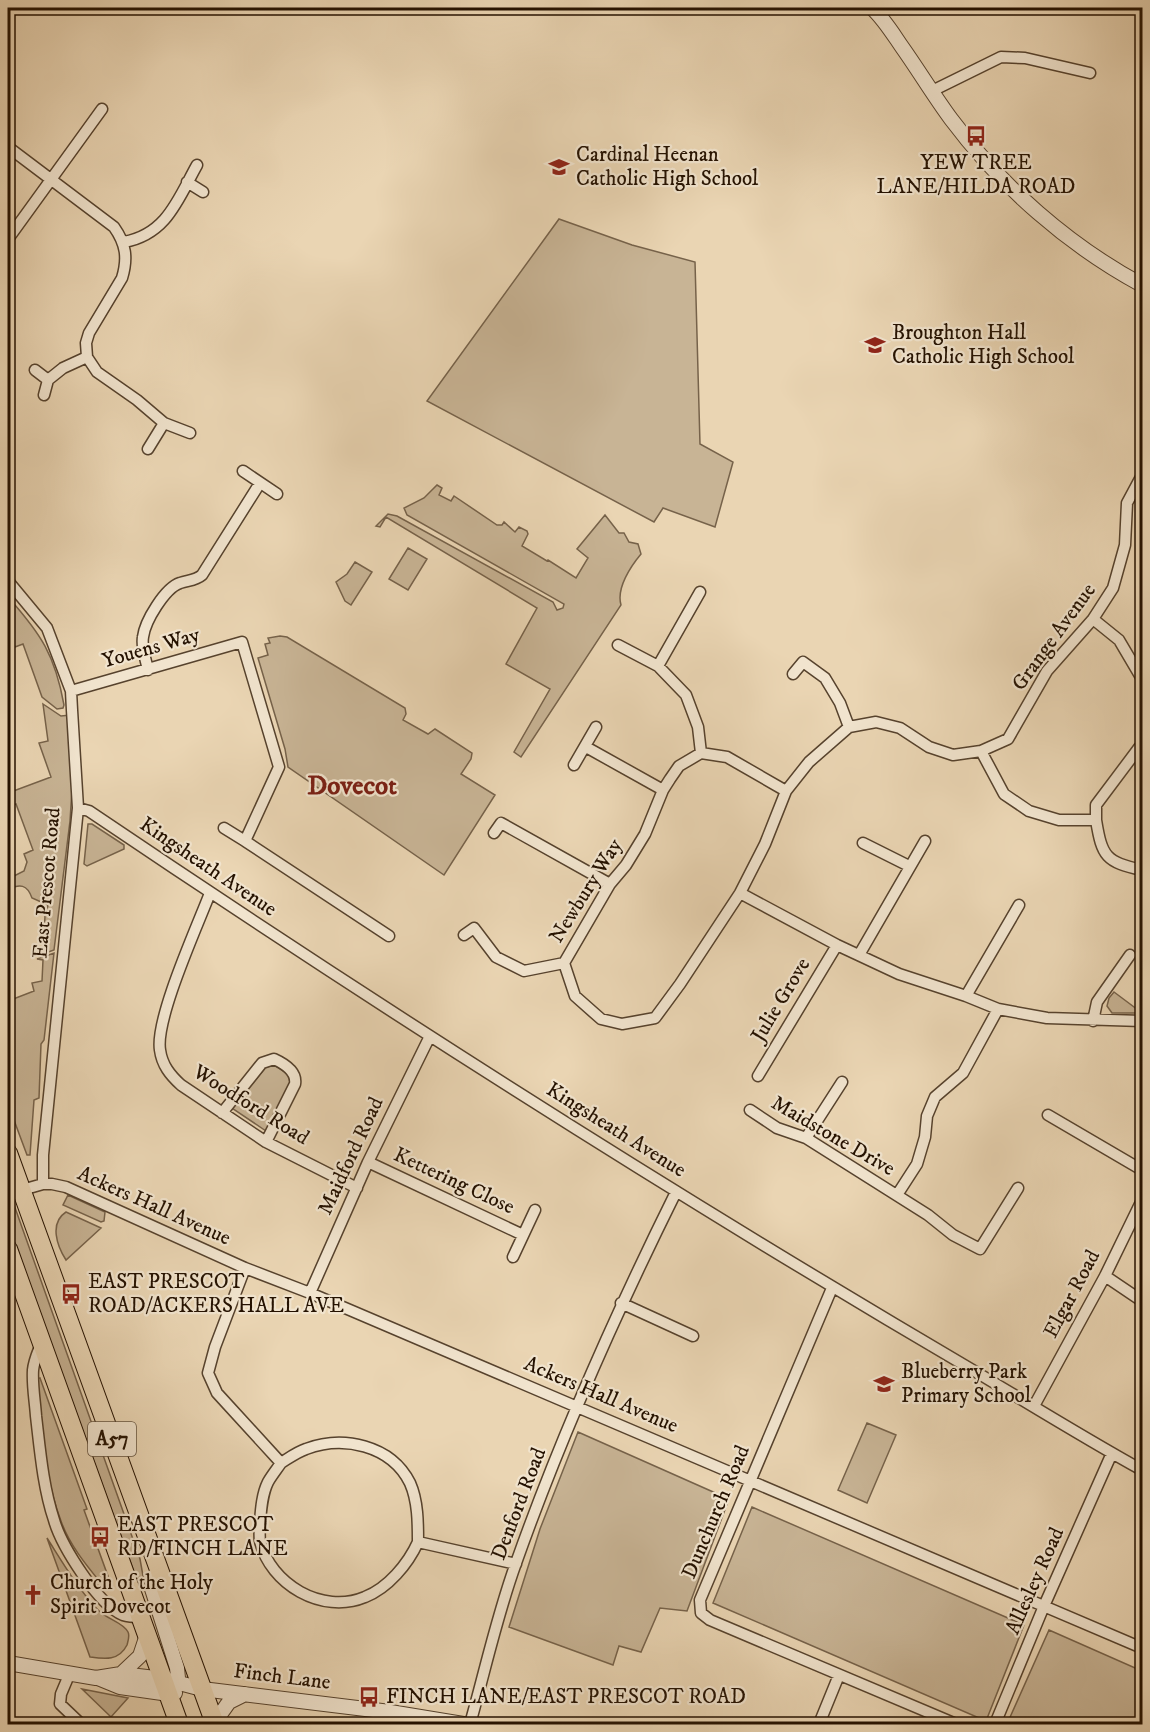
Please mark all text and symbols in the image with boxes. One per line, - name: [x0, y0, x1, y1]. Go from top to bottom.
- bus stop icon: YEW TREE LANE/HILDA ROAD: [964, 124, 988, 148]
- place label: Cardinal Heenan Catholic High School: [576, 142, 759, 192]
- place label: YEW TREE LANE/HILDA ROAD: [877, 150, 1075, 200]
- school or university icon: Cardinal Heenan Catholic High School: [547, 155, 571, 179]
- place label: Broughton Hall Catholic High School: [892, 320, 1075, 370]
- school or university icon: Broughton Hall Catholic High School: [863, 333, 887, 357]
- street label: Grange Avenue: [1006, 578, 1102, 696]
- street label: Youens Way: [99, 621, 204, 674]
- district label: Dovecot: [307, 769, 397, 803]
- street label: East Prescot Road: [27, 806, 67, 960]
- street label: Kingsheath Avenue: [135, 812, 282, 923]
- street label: Newbury Way: [544, 833, 629, 948]
- street label: Julie Grove: [745, 953, 816, 1049]
- street label: Woodford Road: [187, 1058, 314, 1151]
- street label: Kingsheath Avenue: [541, 1077, 691, 1184]
- street label: Maidstone Drive: [766, 1090, 900, 1182]
- street label: Maidford Road: [312, 1093, 390, 1219]
- street label: Kettering Close: [389, 1142, 519, 1220]
- street label: Ackers Hall Avenue: [73, 1161, 235, 1252]
- street label: Elgar Road: [1038, 1245, 1106, 1343]
- place label: EAST PRESCOT ROAD/ACKERS HALL AVE: [88, 1269, 344, 1319]
- bus stop icon: EAST PRESCOT ROAD/ACKERS HALL AVE: [59, 1282, 83, 1306]
- street label: Ackers Hall Avenue: [520, 1351, 682, 1439]
- place label: Blueberry Park Primary School: [901, 1359, 1032, 1409]
- school or university icon: Blueberry Park Primary School: [872, 1372, 896, 1396]
- road number: A57: [88, 1422, 136, 1456]
- street label: Dunchurch Road: [676, 1441, 756, 1583]
- street label: Denford Road: [486, 1444, 553, 1564]
- place label: EAST PRESCOT RD/FINCH LANE: [117, 1512, 288, 1562]
- street label: Allesley Road: [1000, 1523, 1070, 1639]
- bus stop icon: EAST PRESCOT RD/FINCH LANE: [88, 1525, 112, 1549]
- place label: Church of the Holy Spirit Dovecot: [50, 1570, 214, 1620]
- church icon: Church of the Holy Spirit Dovecot: [21, 1583, 45, 1607]
- street label: Finch Lane: [232, 1658, 332, 1696]
- place label: FINCH LANE/EAST PRESCOT ROAD: [386, 1684, 746, 1710]
- bus stop icon: FINCH LANE/EAST PRESCOT ROAD: [357, 1685, 381, 1709]

